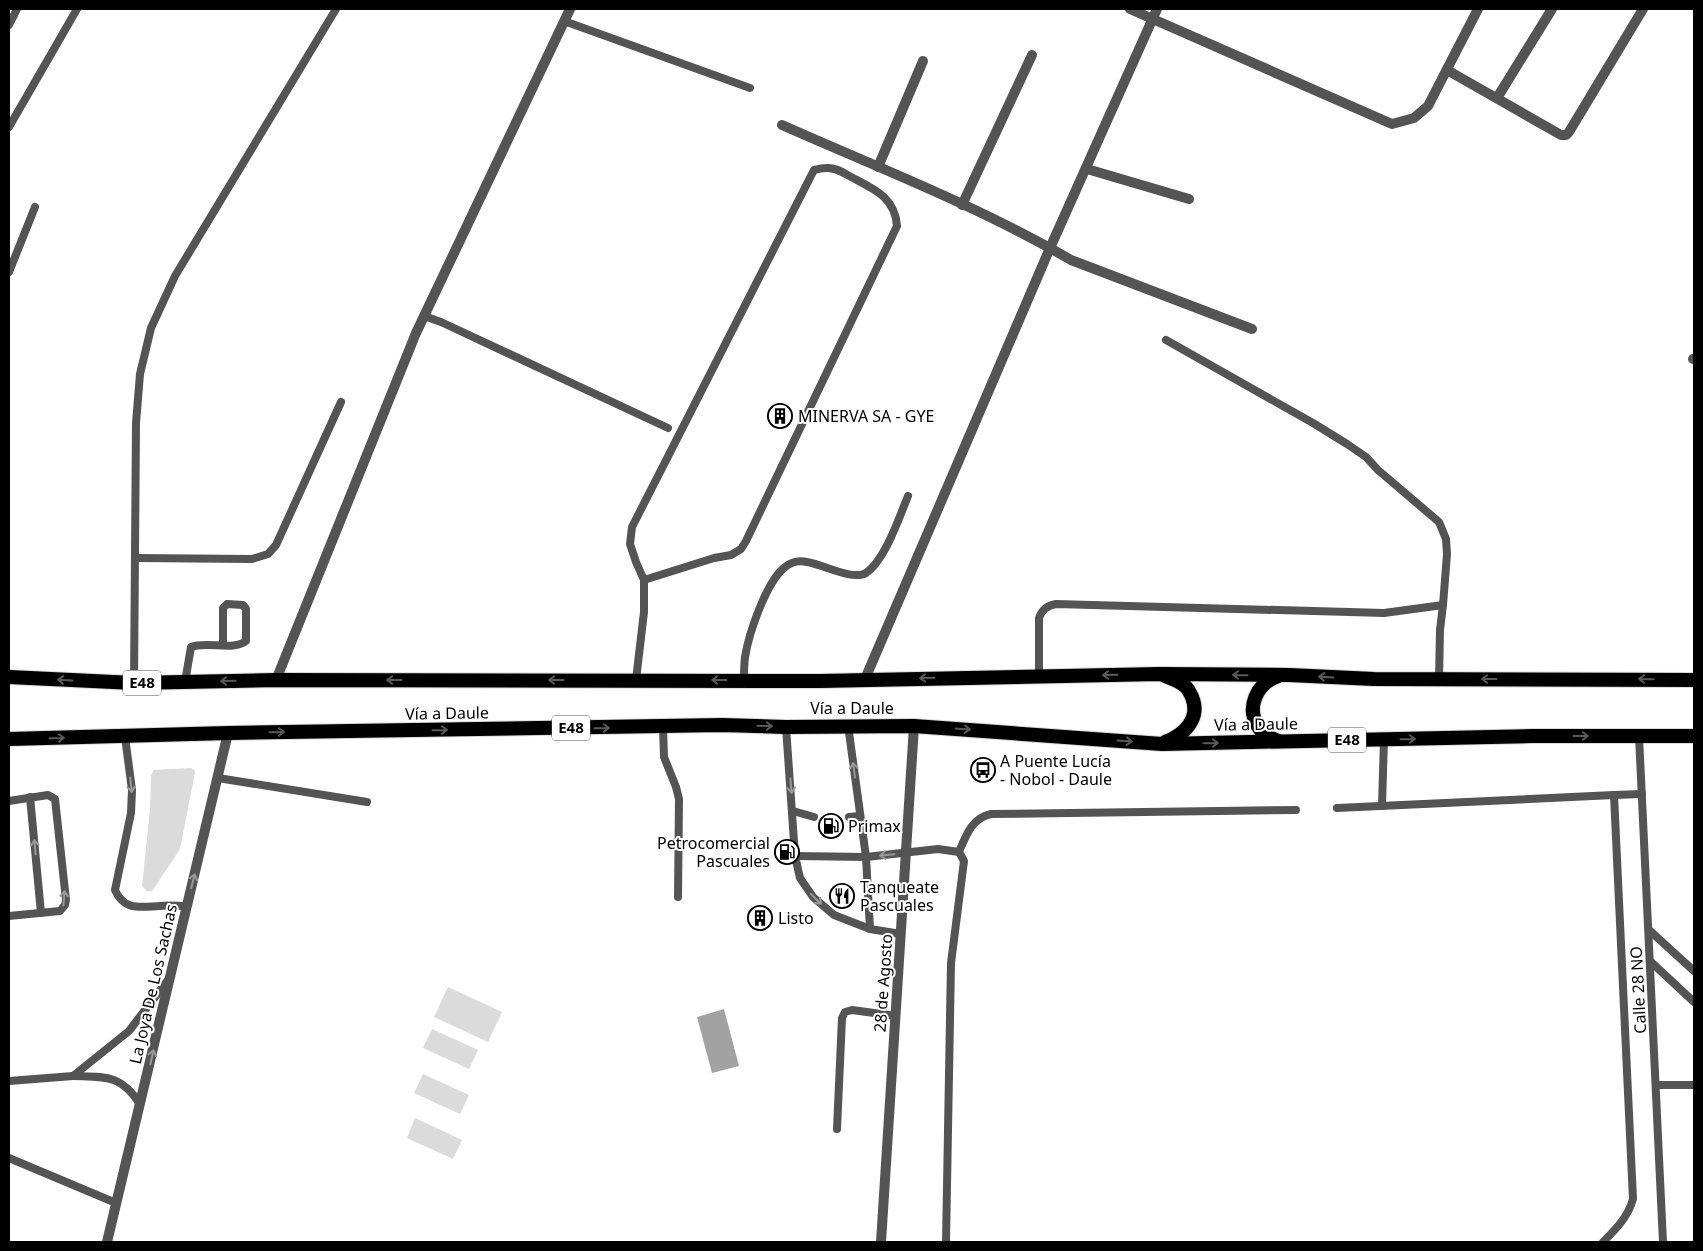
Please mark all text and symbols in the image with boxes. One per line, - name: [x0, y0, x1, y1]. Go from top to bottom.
- building icon: MINERVA SA - GYE: [767, 403, 793, 429]
- place label: MINERVA SA - GYE: [798, 405, 934, 427]
- road number: E48: [123, 670, 161, 696]
- one-way arrow: [1103, 670, 1119, 679]
- one-way arrow: [1232, 670, 1248, 680]
- one-way arrow: [1319, 672, 1335, 682]
- one-way arrow: [920, 673, 936, 683]
- one-way arrow: [1481, 674, 1498, 684]
- one-way arrow: [57, 675, 73, 684]
- one-way arrow: [386, 675, 402, 685]
- one-way arrow: [549, 675, 565, 685]
- one-way arrow: [711, 675, 728, 685]
- one-way arrow: [1638, 675, 1654, 684]
- one-way arrow: [220, 676, 236, 686]
- street label: Vía a Daule: [810, 697, 894, 719]
- street label: Vía a Daule: [405, 701, 489, 725]
- street label: Vía a Daule: [1214, 712, 1298, 736]
- road number: E48: [552, 716, 590, 740]
- one-way arrow: [756, 721, 772, 731]
- one-way arrow: [594, 723, 610, 733]
- one-way arrow: [431, 725, 447, 735]
- one-way arrow: [954, 725, 970, 734]
- one-way arrow: [269, 728, 285, 737]
- road number: E48: [1328, 728, 1366, 752]
- one-way arrow: [1572, 731, 1588, 741]
- one-way arrow: [49, 733, 65, 743]
- one-way arrow: [1400, 734, 1416, 743]
- one-way arrow: [1116, 736, 1132, 746]
- one-way arrow: [1202, 738, 1219, 748]
- place label: A Puente Lucía - Nobol - Daule: [1000, 750, 1112, 790]
- bus stop icon: A Puente Lucía - Nobol - Daule: [970, 757, 996, 783]
- one-way arrow: [849, 763, 859, 779]
- one-way arrow: [126, 777, 136, 793]
- one-way arrow: [786, 778, 796, 794]
- fuel station icon: Primax: [818, 813, 844, 839]
- place label: Primax: [848, 815, 901, 837]
- place label: Petrocomercial Pascuales: [657, 832, 770, 872]
- fuel station icon: Petrocomercial Pascuales: [774, 839, 800, 865]
- one-way arrow: [30, 840, 40, 856]
- one-way arrow: [879, 850, 895, 860]
- one-way arrow: [189, 874, 198, 890]
- place label: Tanqueate Pascuales: [860, 876, 939, 916]
- restaurant icon: Tanqueate Pascuales: [829, 883, 855, 909]
- one-way arrow: [60, 891, 69, 907]
- one-way arrow: [810, 893, 822, 905]
- street label: La Joya De Los Sachas: [124, 902, 182, 1066]
- building icon: Listo: [747, 905, 773, 931]
- place label: Listo: [778, 907, 814, 929]
- street label: 28 de Agosto: [869, 933, 897, 1033]
- street label: Calle 28 NO: [1625, 946, 1651, 1034]
- one-way arrow: [148, 1049, 157, 1065]

